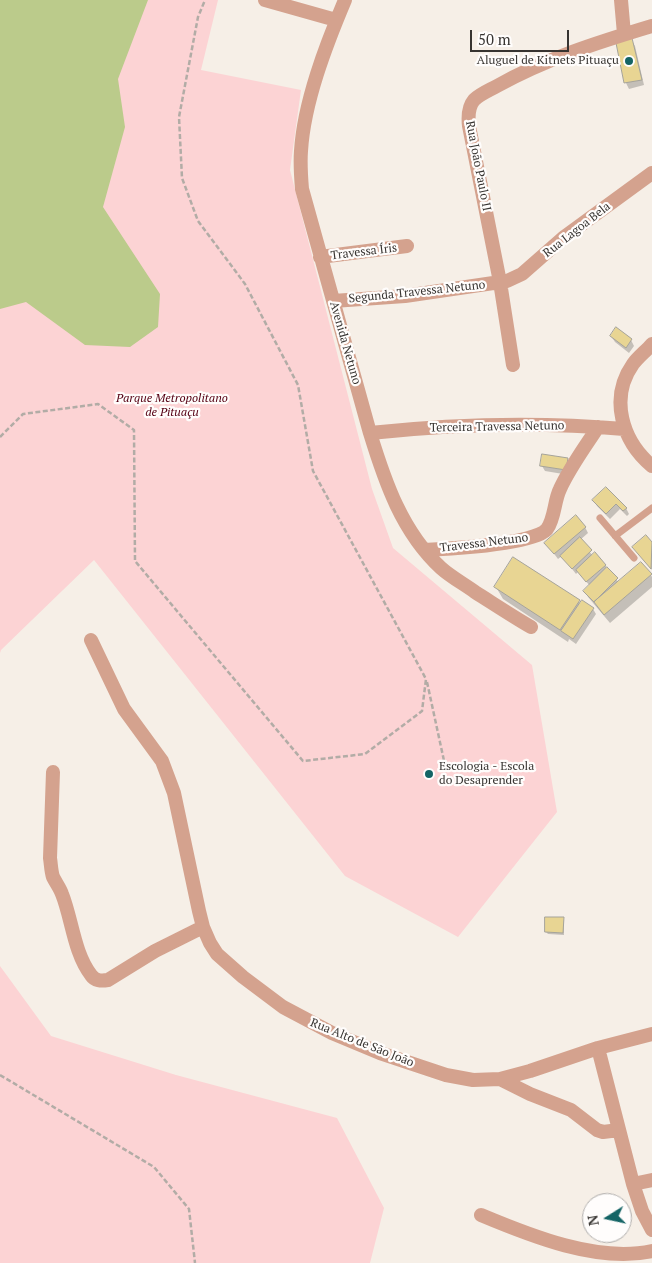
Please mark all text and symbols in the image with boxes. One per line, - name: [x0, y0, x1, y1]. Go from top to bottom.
- scale bar: [472, 20, 571, 52]
- text: 50 m: [478, 29, 511, 49]
- place label: Aluguel de Kitnets Pituaçu: [477, 54, 619, 68]
- marker: Aluguel de Kitnets Pituaçu: [623, 55, 635, 67]
- street label: Rua João Paulo II: [462, 120, 494, 212]
- street label: Rua Lagoa Bela: [541, 199, 613, 261]
- street label: Travessa Íris: [330, 241, 398, 263]
- street label: Segunda Travessa Netuno: [348, 278, 486, 306]
- street label: Avenida Netuno: [326, 300, 364, 386]
- park label: Parque Metropolitano de Pituaçu: [116, 392, 228, 420]
- street label: Terceira Travessa Netuno: [429, 419, 565, 435]
- street label: Travessa Netuno: [439, 530, 529, 556]
- place label: Escologia - Escola do Desaprender: [439, 760, 534, 788]
- marker: Escologia - Escola do Desaprender: [423, 768, 435, 780]
- street label: Rua Alto de São João: [308, 1016, 416, 1070]
- north arrow: [582, 1193, 632, 1243]
- text: N: [582, 1214, 603, 1227]

